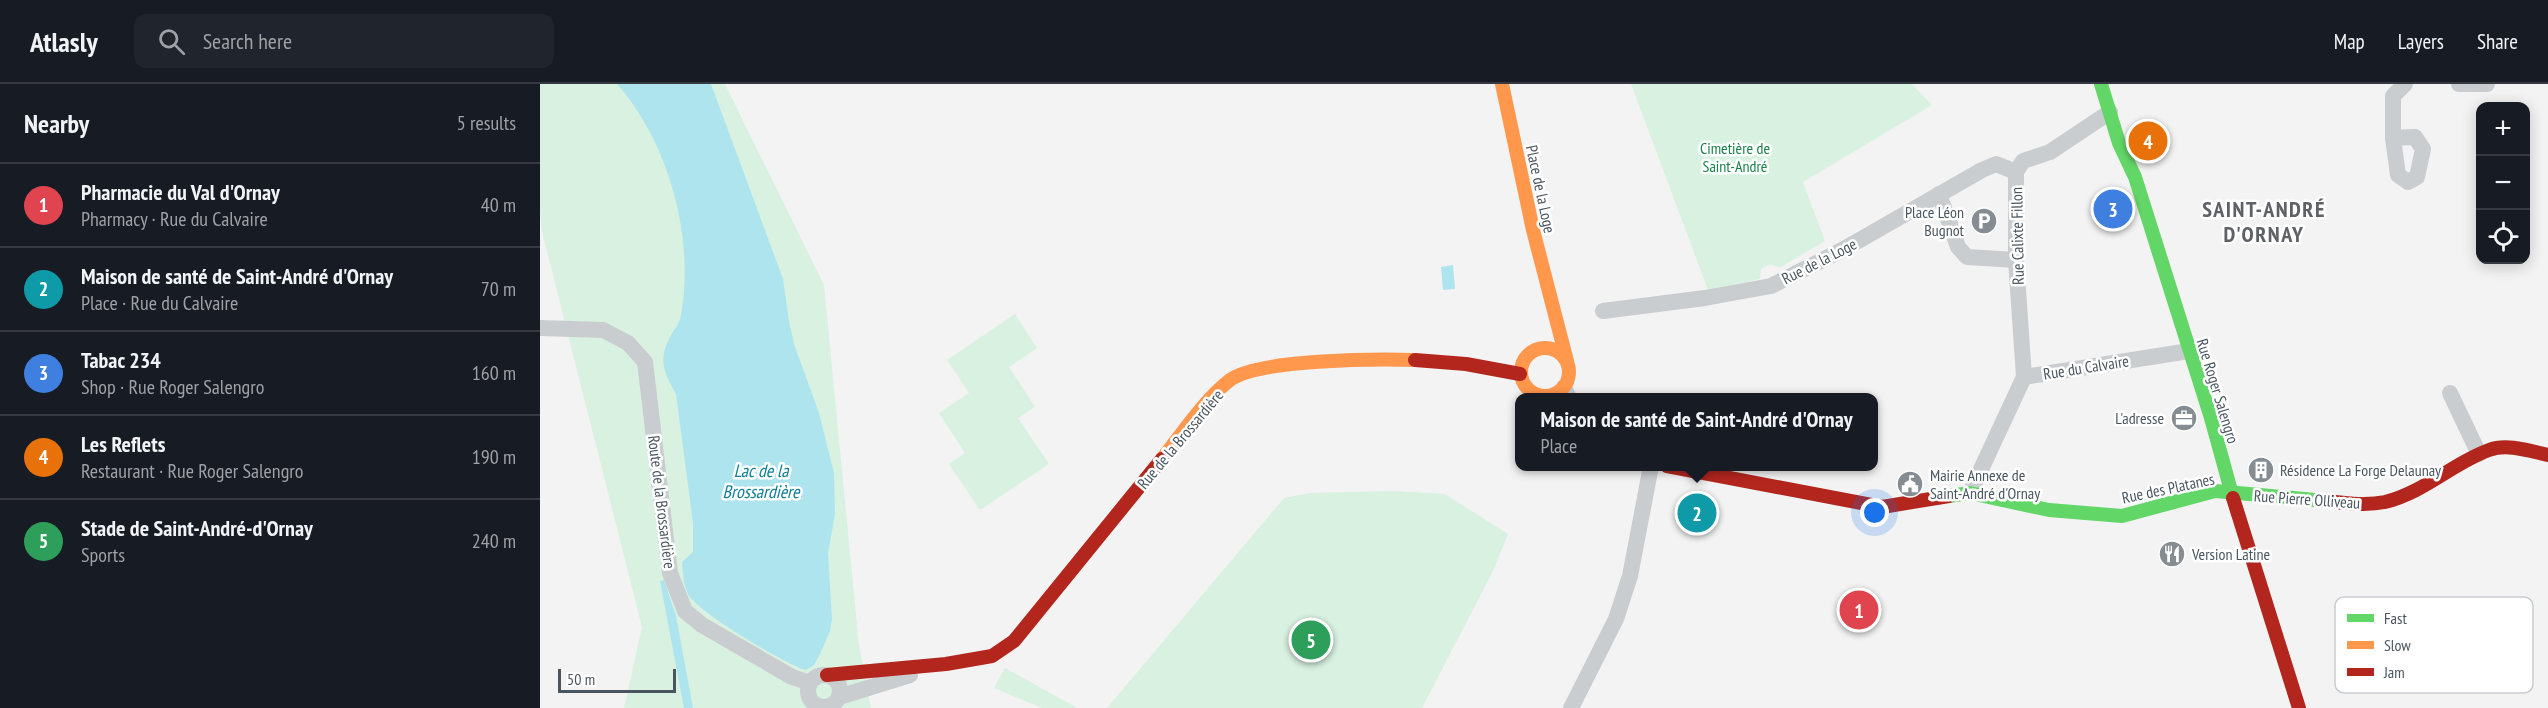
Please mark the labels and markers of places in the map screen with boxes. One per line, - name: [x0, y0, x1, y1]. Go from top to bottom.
- pin: 4: [2128, 118, 2168, 164]
- pin: 3: [2094, 186, 2132, 232]
- place label: Place Léon Bugnot: [1905, 202, 1965, 240]
- parking icon: Place Léon Bugnot: [1969, 206, 1999, 236]
- office icon: L'adresse: [2169, 403, 2199, 433]
- place label: L'adresse: [2115, 408, 2164, 428]
- building icon: Résidence La Forge Delaunay: [2246, 455, 2276, 485]
- place label: Résidence La Forge Delaunay: [2280, 460, 2441, 480]
- place label: Mairie Annexe de Saint-André d'Ornay: [1930, 465, 2040, 503]
- public building icon: Mairie Annexe de Saint-André d'Ornay: [1895, 469, 1925, 499]
- pin: 2: [1678, 490, 1716, 536]
- restaurant icon: Version Latine: [2157, 539, 2187, 569]
- place label: Version Latine: [2191, 544, 2270, 564]
- pin: 1: [1840, 588, 1878, 632]
- pin: 5: [1292, 618, 1330, 662]

